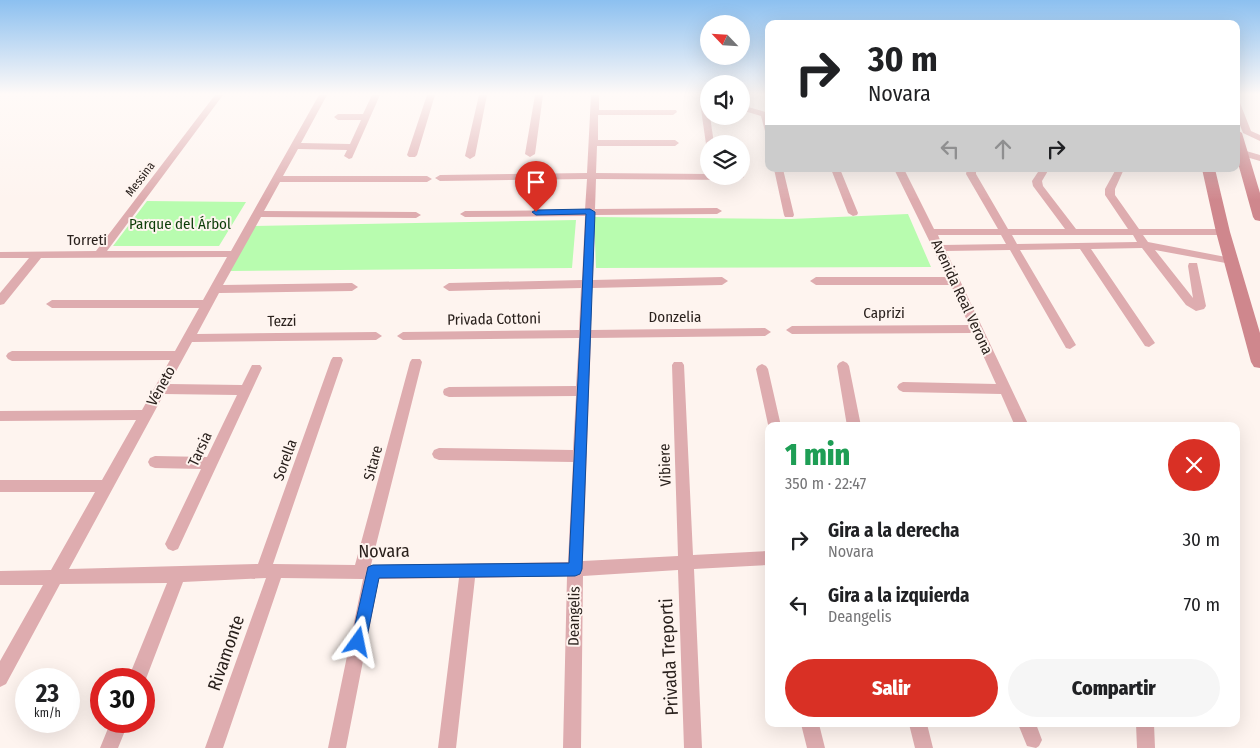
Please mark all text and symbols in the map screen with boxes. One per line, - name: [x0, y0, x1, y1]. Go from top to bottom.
- north arrow: [700, 15, 750, 65]
- map controls: [700, 15, 750, 185]
- text: 30 m: [868, 38, 938, 80]
- icon: right: [785, 40, 850, 105]
- button: sound: [700, 75, 750, 125]
- text: Novara: [868, 80, 931, 107]
- button: layers: [700, 135, 750, 185]
- icon: left: [936, 135, 964, 163]
- icon: ahead: [989, 135, 1017, 163]
- icon: right: [1042, 135, 1070, 163]
- street label: Messina: [122, 159, 158, 199]
- pin: [515, 161, 557, 212]
- icon: arrive: [522, 168, 550, 196]
- park label: Parque del Árbol: [129, 215, 231, 233]
- street label: Torreti: [67, 231, 107, 249]
- street label: Avenida Real Verona: [927, 237, 997, 357]
- street label: Caprizi: [863, 304, 905, 322]
- street label: Donzelia: [649, 308, 701, 326]
- street label: Privada Cottoni: [447, 309, 541, 329]
- street label: Tezzi: [267, 312, 297, 330]
- street label: Véneto: [143, 363, 179, 409]
- street label: Tarsia: [184, 429, 216, 469]
- street label: Sorella: [269, 437, 301, 483]
- text: 1 min: [785, 437, 850, 473]
- button: close: [1168, 439, 1220, 491]
- street label: Sitare: [360, 443, 386, 483]
- street label: Vibiere: [655, 443, 675, 487]
- text: 350 m · 22:47: [785, 474, 866, 493]
- text: Gira a la derecha: [828, 519, 960, 542]
- icon: right: [785, 526, 813, 554]
- text: 30 m: [1182, 528, 1220, 551]
- street label: Novara: [358, 540, 410, 562]
- text: Novara: [828, 542, 874, 561]
- text: Gira a la izquierda: [828, 584, 970, 607]
- street label: Deangelis: [564, 586, 584, 646]
- icon: left: [785, 591, 813, 619]
- text: 70 m: [1184, 593, 1220, 616]
- street label: Privada Treporti: [655, 598, 683, 716]
- text: Deangelis: [828, 607, 892, 626]
- street label: Rivamonte: [203, 612, 249, 694]
- position arrow: [331, 615, 383, 667]
- button: Salir: [785, 659, 998, 717]
- button: Compartir: [1008, 659, 1220, 717]
- speed limit sign: 30: [90, 668, 155, 733]
- text: 23: [36, 679, 59, 709]
- text: km/h: [34, 706, 61, 720]

